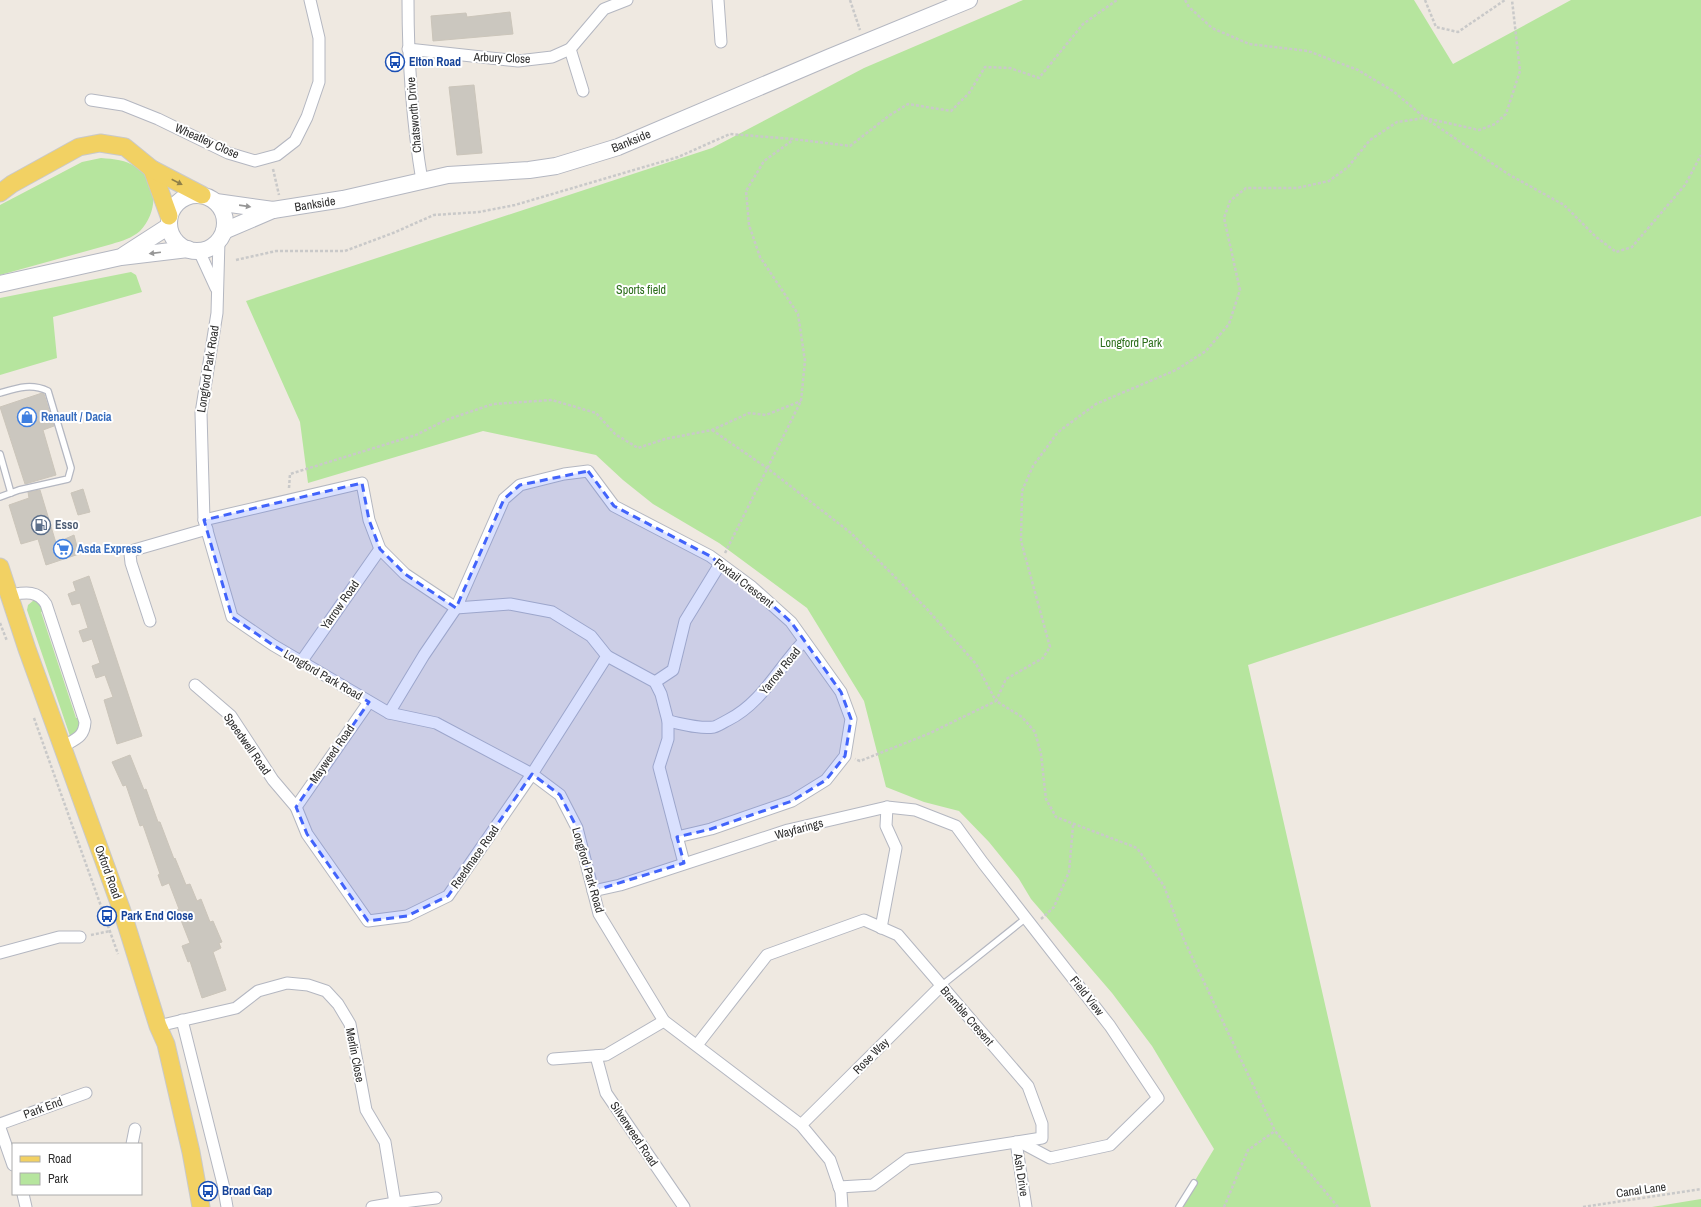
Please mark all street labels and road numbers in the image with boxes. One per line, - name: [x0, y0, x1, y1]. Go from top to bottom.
- street label: Arbury Close: [472, 49, 531, 67]
- street label: Chatsworth Drive: [403, 76, 425, 154]
- street label: Wheatley Close: [172, 120, 242, 162]
- street label: Bankside: [609, 126, 653, 156]
- street label: Bankside: [293, 193, 337, 215]
- street label: Longford Park Road: [193, 324, 223, 414]
- street label: Foxtail Crescent: [711, 555, 777, 611]
- street label: Yarrow Road: [317, 577, 363, 633]
- street label: Yarrow Road: [756, 644, 804, 698]
- street label: Longford Park Road: [281, 646, 365, 704]
- street label: Speedwell Road: [220, 710, 274, 778]
- street label: Mayweed Road: [306, 721, 358, 787]
- street label: Wayfarings: [773, 815, 825, 843]
- street label: Reedmace Road: [447, 822, 503, 892]
- street label: Longford Park Road: [568, 825, 608, 915]
- street label: Oxford Road: [91, 843, 125, 901]
- street label: Field View: [1066, 973, 1108, 1020]
- street label: Bramble Cresent: [937, 983, 997, 1049]
- street label: Merlin Close: [342, 1026, 368, 1084]
- street label: Rose Way: [849, 1034, 893, 1078]
- street label: Park End: [21, 1094, 65, 1122]
- street label: Silverweed Road: [606, 1098, 662, 1170]
- street label: Ash Drive: [1010, 1151, 1032, 1198]
- street label: Canal Lane: [1615, 1179, 1667, 1201]

